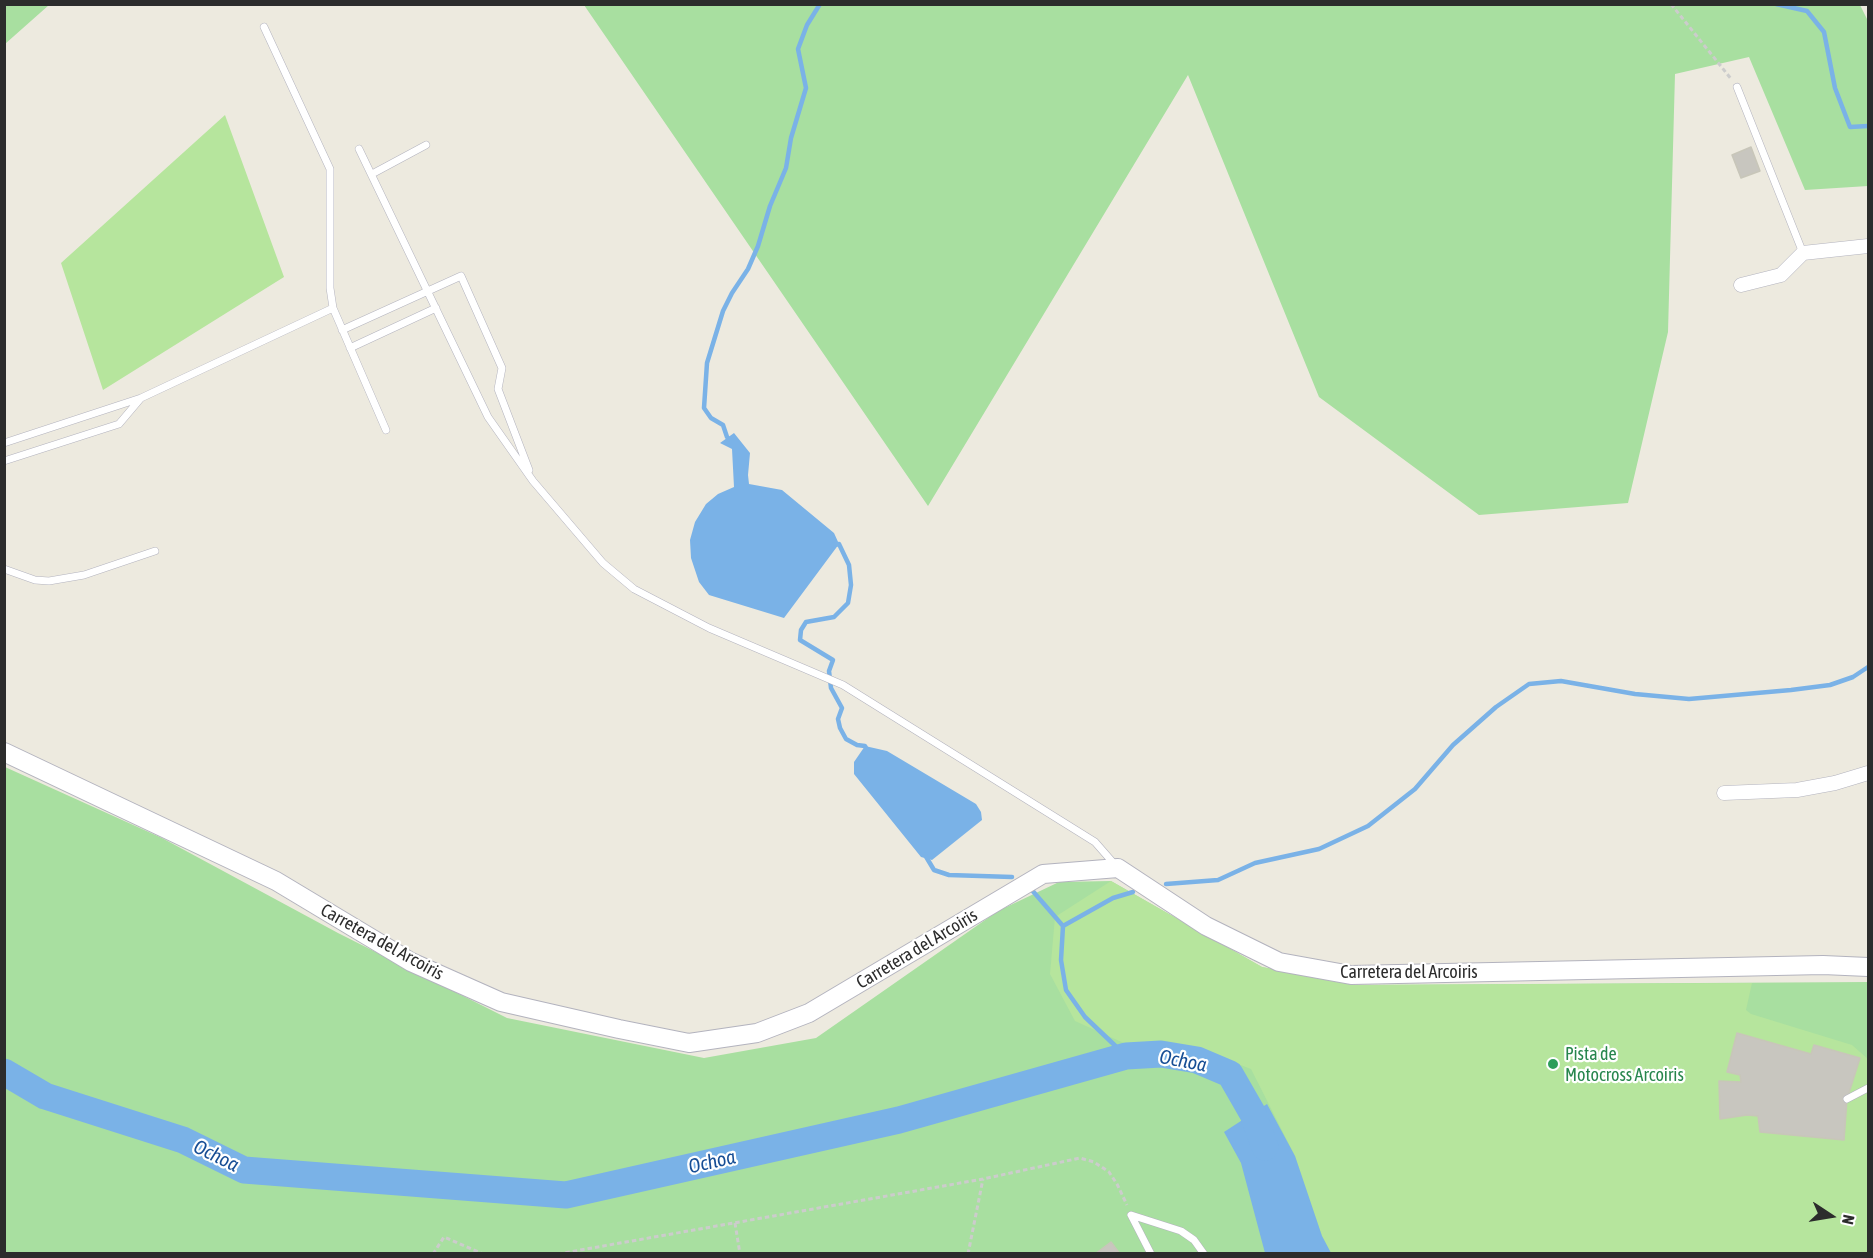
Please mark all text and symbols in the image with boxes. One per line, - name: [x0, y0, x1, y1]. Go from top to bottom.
- street label: Carretera del Arcoiris: [317, 899, 447, 985]
- street label: Carretera del Arcoiris: [853, 904, 981, 994]
- street label: Carretera del Arcoiris: [1340, 961, 1478, 983]
- place label: Pista de Motocross Arcoiris: [1565, 1043, 1684, 1086]
- water label: Ochoa: [1157, 1045, 1209, 1077]
- marker: Pista de Motocross Arcoiris: [1546, 1057, 1560, 1071]
- water label: Ochoa: [189, 1135, 243, 1177]
- water label: Ochoa: [686, 1145, 738, 1179]
- north arrow: [1801, 1186, 1861, 1246]
- text: N: [1839, 1213, 1858, 1226]

